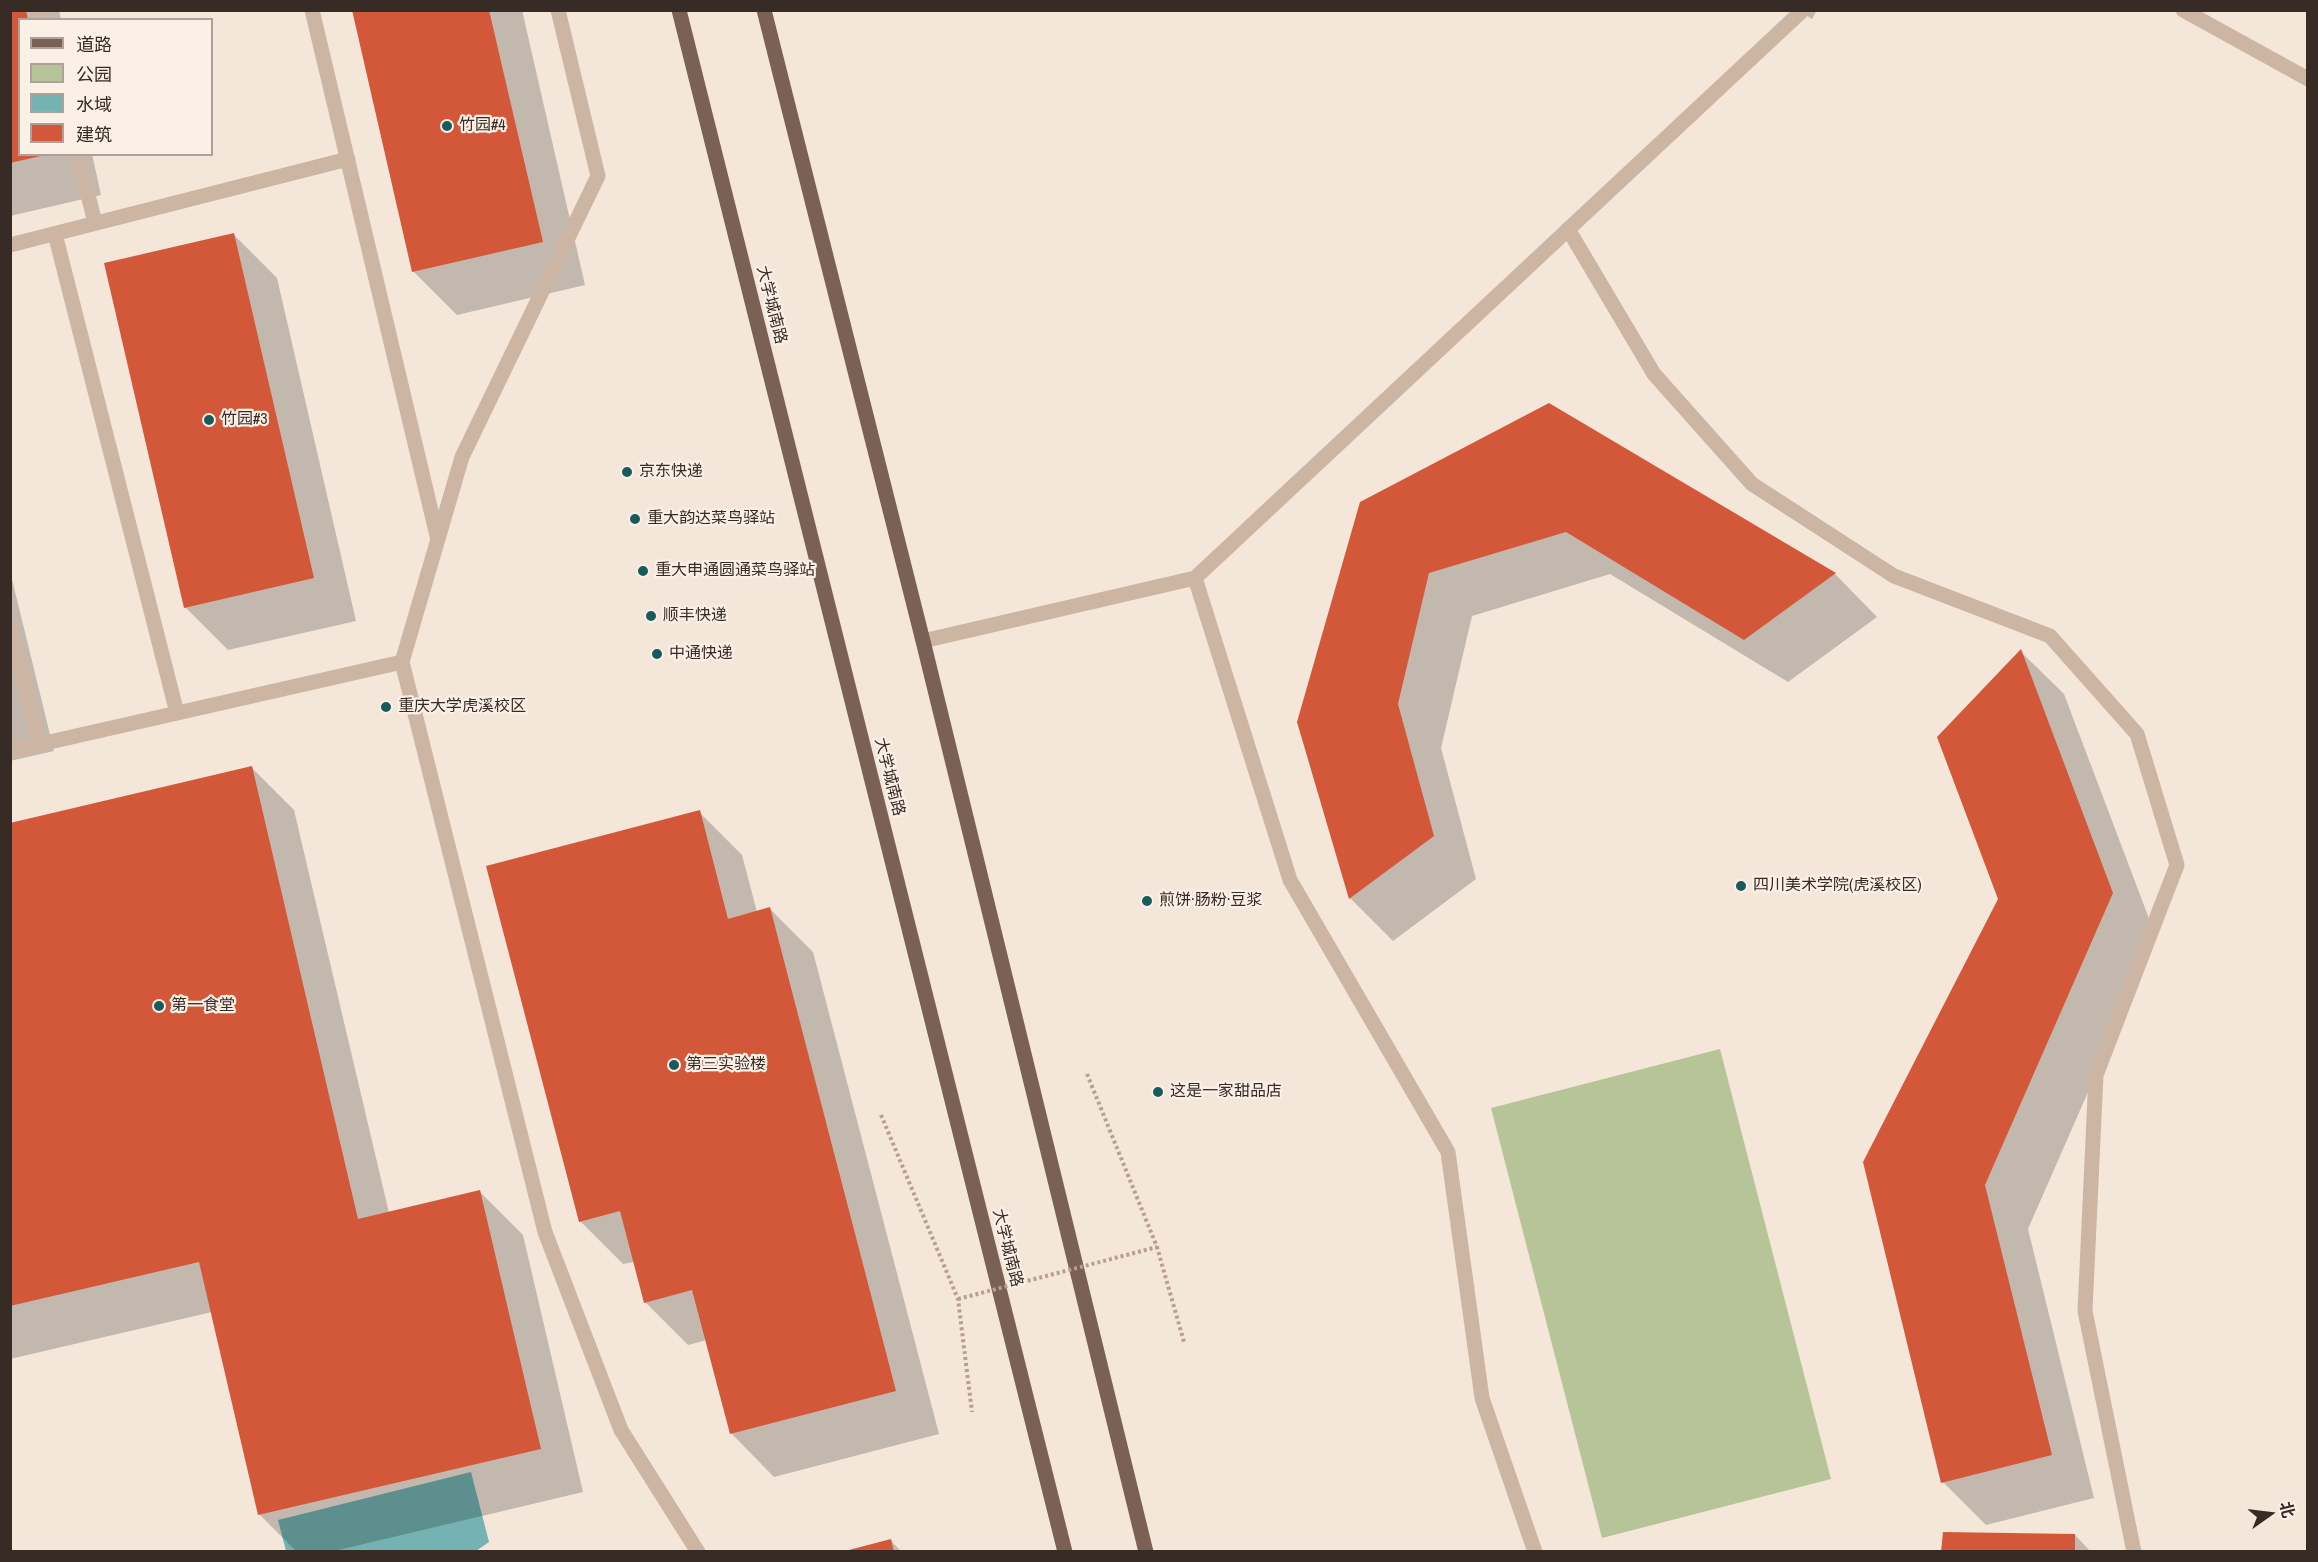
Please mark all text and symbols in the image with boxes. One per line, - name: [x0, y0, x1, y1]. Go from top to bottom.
- legend: [18, 18, 213, 156]
- text: 道路: [76, 32, 112, 57]
- text: 公园: [76, 62, 112, 87]
- text: 水域: [76, 92, 112, 117]
- place label: 竹园#4: [459, 116, 506, 136]
- marker: 竹园#4: [440, 119, 454, 133]
- text: 建筑: [76, 122, 112, 147]
- street label: 大学城南路: [752, 264, 790, 346]
- place label: 竹园#3: [221, 410, 268, 430]
- marker: 竹园#3: [202, 413, 216, 427]
- place label: 京东快递: [639, 462, 703, 482]
- marker: 京东快递: [620, 465, 634, 479]
- place label: 重大韵达菜鸟驿站: [647, 509, 775, 529]
- marker: 重大韵达菜鸟驿站: [628, 512, 642, 526]
- place label: 重大申通圆通菜鸟驿站: [655, 561, 815, 581]
- marker: 重大申通圆通菜鸟驿站: [636, 564, 650, 578]
- place label: 顺丰快递: [663, 606, 727, 626]
- marker: 顺丰快递: [644, 609, 658, 623]
- place label: 中通快递: [669, 644, 733, 664]
- marker: 中通快递: [650, 647, 664, 661]
- place label: 重庆大学虎溪校区: [398, 697, 526, 717]
- marker: 重庆大学虎溪校区: [379, 700, 393, 714]
- street label: 大学城南路: [870, 736, 908, 818]
- place label: 四川美术学院(虎溪校区): [1753, 876, 1922, 896]
- marker: 四川美术学院(虎溪校区): [1734, 879, 1748, 893]
- place label: 煎饼·肠粉·豆浆: [1159, 891, 1262, 911]
- marker: 煎饼·肠粉·豆浆: [1140, 894, 1154, 908]
- place label: 第一食堂: [171, 996, 235, 1016]
- marker: 第一食堂: [152, 999, 166, 1013]
- place label: 第三实验楼: [686, 1055, 766, 1075]
- marker: 第三实验楼: [667, 1058, 681, 1072]
- place label: 这是一家甜品店: [1170, 1082, 1282, 1102]
- marker: 这是一家甜品店: [1151, 1085, 1165, 1099]
- street label: 大学城南路: [988, 1207, 1026, 1289]
- north arrow: [2240, 1484, 2300, 1544]
- text: 北: [2275, 1499, 2300, 1520]

